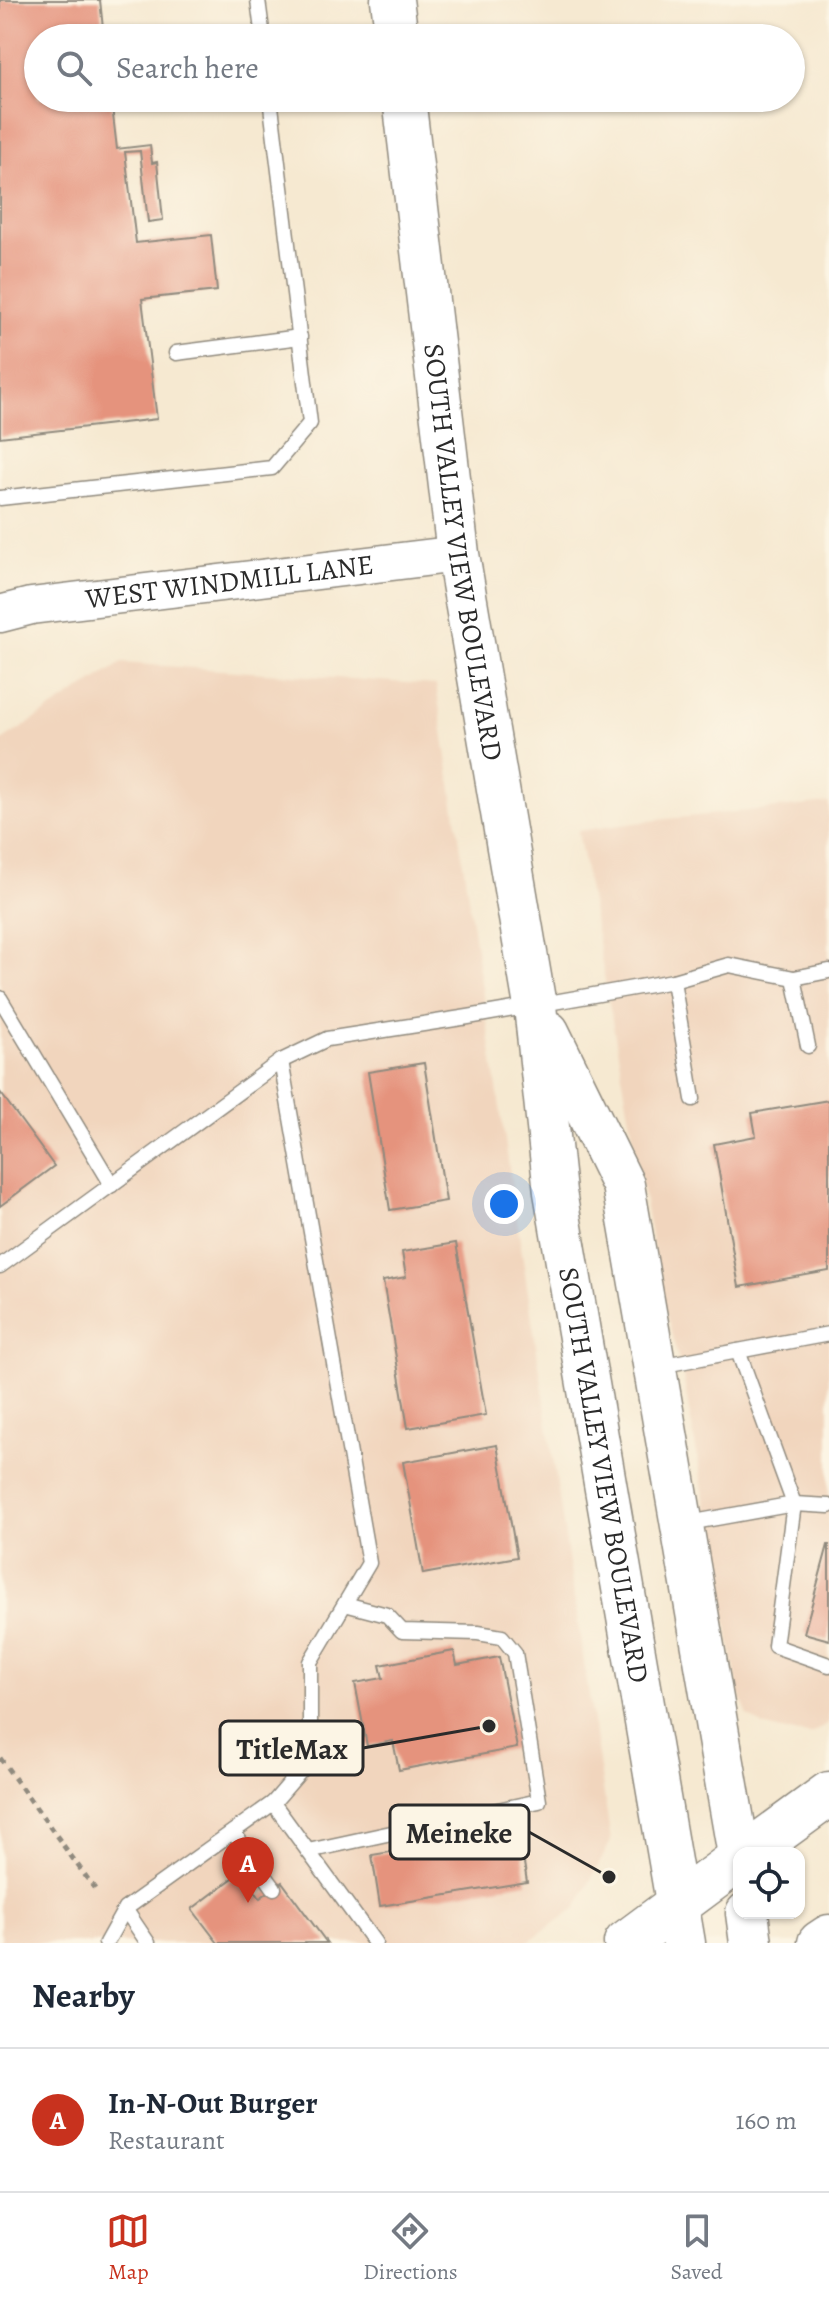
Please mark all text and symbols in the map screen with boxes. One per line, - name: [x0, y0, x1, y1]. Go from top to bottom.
- search box: [24, 24, 805, 112]
- icon: search: [52, 46, 96, 90]
- text: Search here: [116, 48, 259, 88]
- street label: SOUTH VALLEY VIEW BOULEVARD: [414, 342, 512, 764]
- street label: WEST WINDMILL LANE: [82, 545, 376, 618]
- your location: [484, 1184, 524, 1224]
- street label: SOUTH VALLEY VIEW BOULEVARD: [549, 1264, 658, 1686]
- callout: TitleMax: [220, 1721, 363, 1775]
- text: TitleMax: [236, 1729, 348, 1769]
- callout: Meineke: [390, 1805, 529, 1859]
- text: Meineke: [406, 1813, 512, 1853]
- pin: A: [222, 1837, 274, 1903]
- map controls: [733, 1847, 805, 1919]
- button: locate: [733, 1847, 805, 1919]
- text: Nearby: [32, 1972, 135, 2019]
- text: In-N-Out Burger: [108, 2083, 318, 2123]
- text: A: [50, 2103, 66, 2138]
- text: 160 m: [735, 2103, 797, 2138]
- text: Restaurant: [108, 2123, 225, 2158]
- tab: Map: [106, 2209, 150, 2287]
- tab: Directions: [363, 2209, 458, 2287]
- tab: Saved: [670, 2209, 723, 2287]

